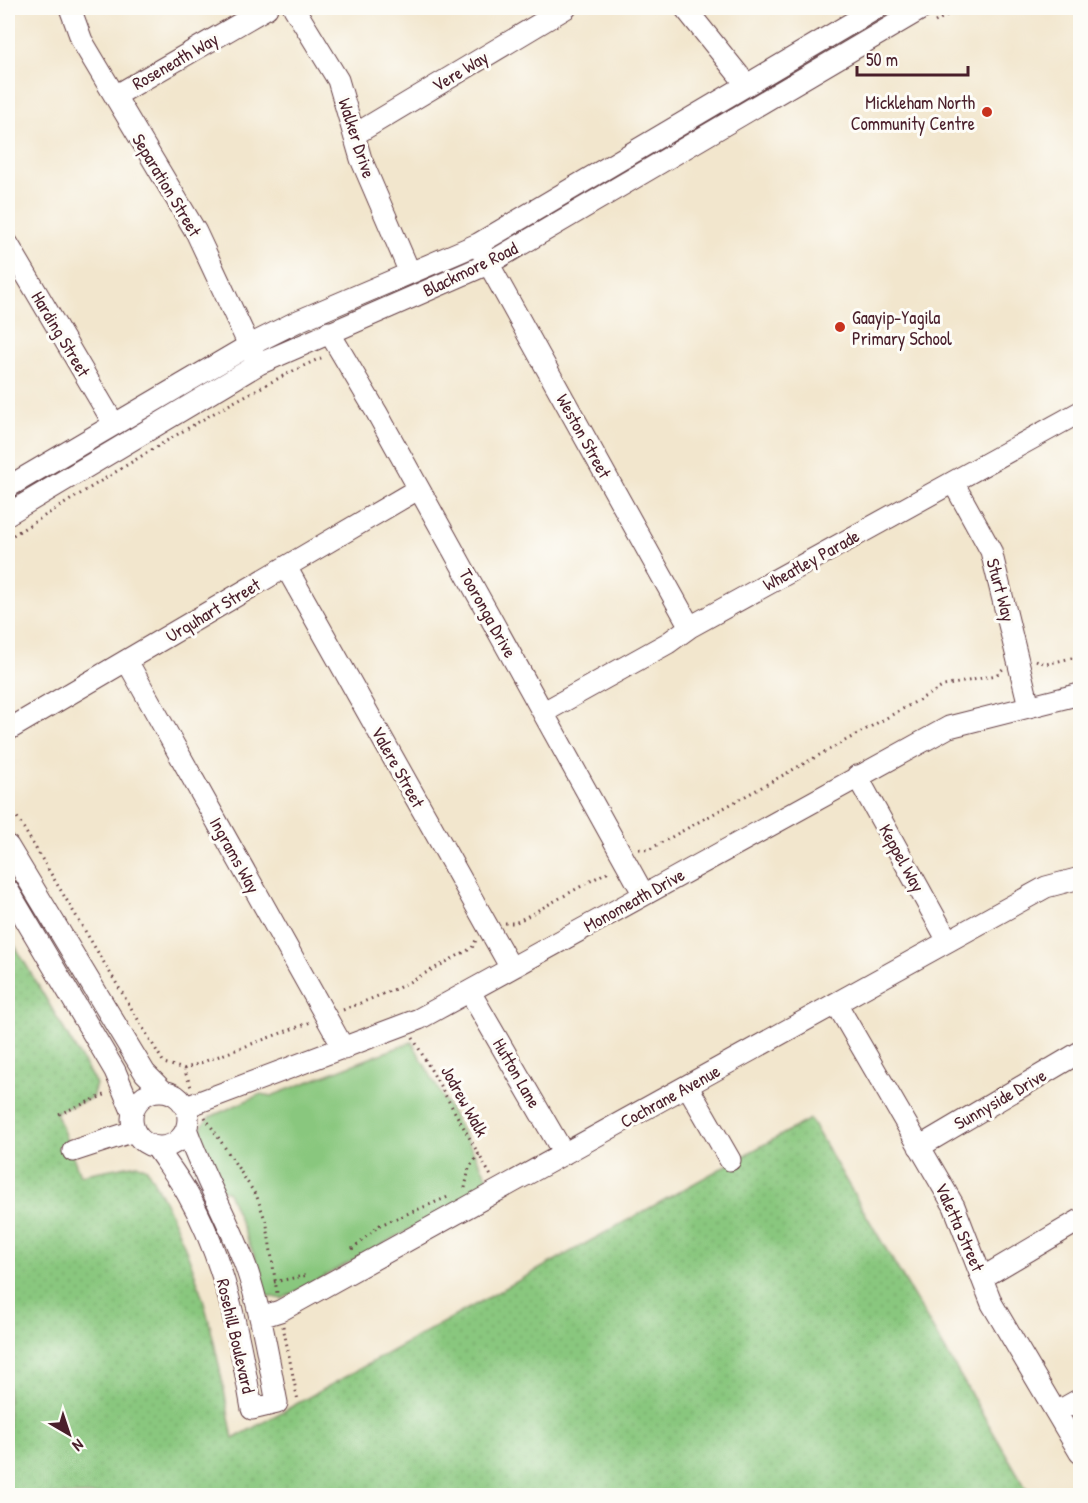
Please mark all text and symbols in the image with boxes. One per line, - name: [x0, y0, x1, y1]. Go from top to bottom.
- street label: Roseneath Way: [127, 26, 223, 96]
- scale bar: [857, 39, 968, 77]
- street label: Vere Way: [427, 44, 493, 97]
- text: 50 m: [866, 47, 898, 72]
- place label: Mickleham North Community Centre: [851, 90, 975, 136]
- street label: Walker Drive: [332, 95, 382, 181]
- marker: Mickleham North Community Centre: [980, 105, 994, 119]
- street label: Separation Street: [126, 129, 208, 242]
- street label: Blackmore Road: [418, 235, 522, 303]
- street label: Harding Street: [26, 287, 97, 382]
- place label: Gaayip-Yagila Primary School: [852, 305, 952, 351]
- marker: Gaayip-Yagila Primary School: [833, 320, 847, 334]
- street label: Weston Street: [551, 389, 618, 483]
- street label: Wheatley Parade: [758, 523, 864, 597]
- street label: Sturt Way: [981, 556, 1022, 625]
- street label: Tooronga Drive: [453, 564, 523, 662]
- street label: Urquhart Street: [161, 572, 266, 648]
- street label: Valere Street: [365, 722, 431, 813]
- street label: Ingrams Way: [204, 812, 266, 898]
- street label: Keppel Way: [873, 820, 931, 897]
- street label: Monomeath Drive: [579, 862, 689, 938]
- street label: Hutton Lane: [487, 1034, 547, 1112]
- street label: Cochrane Avenue: [616, 1058, 724, 1134]
- street label: Jodrew Walk: [435, 1061, 495, 1142]
- street label: Sunnyside Drive: [949, 1063, 1051, 1135]
- street label: Valetta Street: [929, 1179, 991, 1276]
- street label: Rosehill Boulevard: [211, 1276, 261, 1396]
- north arrow: [39, 1404, 99, 1464]
- text: N: [68, 1434, 89, 1457]

